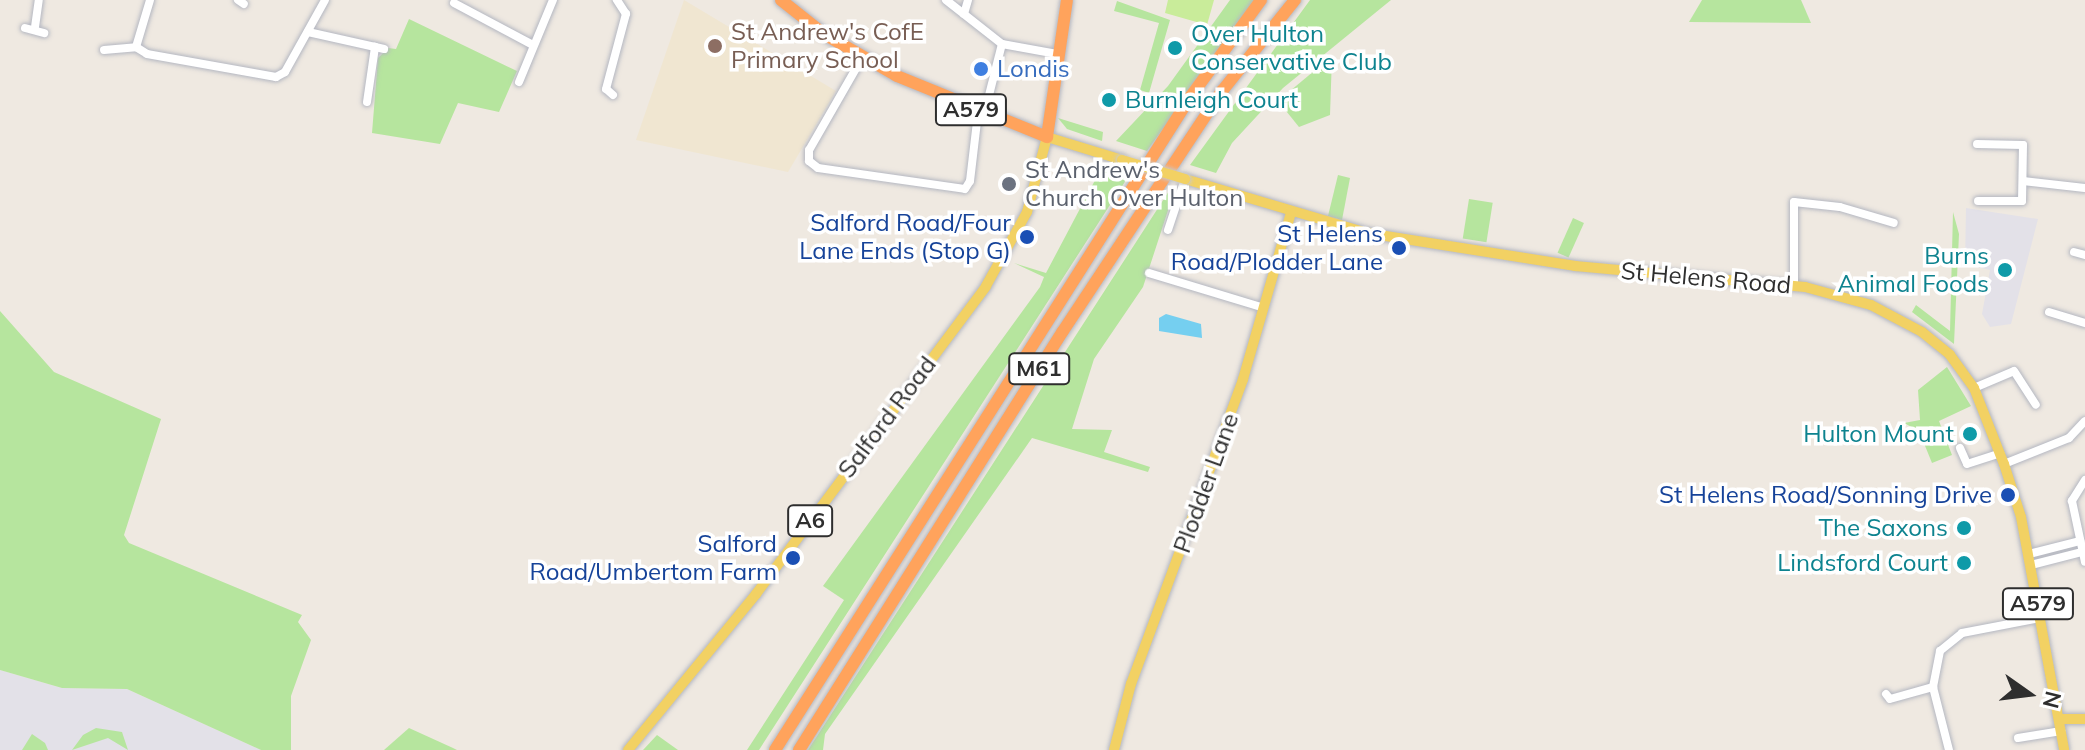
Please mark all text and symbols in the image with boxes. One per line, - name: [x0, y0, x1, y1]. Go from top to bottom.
- place label: St Andrew's CofE Primary School: [731, 18, 924, 74]
- place label: Over Hulton Conservative Club: [1191, 20, 1392, 76]
- marker: St Andrew's CofE Primary School: [706, 37, 724, 55]
- marker: Over Hulton Conservative Club: [1166, 39, 1184, 57]
- place label: Londis: [997, 55, 1070, 83]
- marker: Londis: [972, 60, 990, 78]
- place label: Burnleigh Court: [1125, 86, 1298, 114]
- marker: Burnleigh Court: [1100, 91, 1118, 109]
- road number: A579: [933, 92, 1009, 128]
- place label: St Andrew's Church Over Hulton: [1025, 156, 1243, 212]
- marker: St Andrew's Church Over Hulton: [1000, 175, 1018, 193]
- place label: Salford Road/Four Lane Ends (Stop G): [799, 209, 1011, 265]
- place label: St Helens Road/Plodder Lane: [1171, 220, 1383, 276]
- marker: Salford Road/Four Lane Ends (Stop G): [1018, 228, 1036, 246]
- marker: St Helens Road/Plodder Lane: [1390, 239, 1408, 257]
- place label: Burns Animal Foods: [1837, 242, 1989, 298]
- street label: St Helens Road: [1620, 256, 1792, 300]
- marker: Burns Animal Foods: [1996, 261, 2014, 279]
- street label: Salford Road: [832, 351, 942, 483]
- road number: M61: [1007, 351, 1071, 387]
- street label: Plodder Lane: [1167, 409, 1245, 557]
- place label: Hulton Mount: [1803, 420, 1954, 448]
- marker: Hulton Mount: [1961, 425, 1979, 443]
- place label: St Helens Road/Sonning Drive: [1659, 481, 1992, 509]
- marker: St Helens Road/Sonning Drive: [1999, 486, 2017, 504]
- road number: A6: [786, 503, 834, 539]
- place label: The Saxons: [1819, 514, 1948, 542]
- marker: The Saxons: [1955, 519, 1973, 537]
- place label: Salford Road/Umbertom Farm: [529, 530, 777, 586]
- marker: Salford Road/Umbertom Farm: [784, 549, 802, 567]
- place label: Lindsford Court: [1777, 549, 1948, 577]
- marker: Lindsford Court: [1955, 554, 1973, 572]
- road number: A579: [2000, 586, 2076, 622]
- north arrow: [1989, 654, 2069, 734]
- text: N: [2037, 688, 2068, 711]

